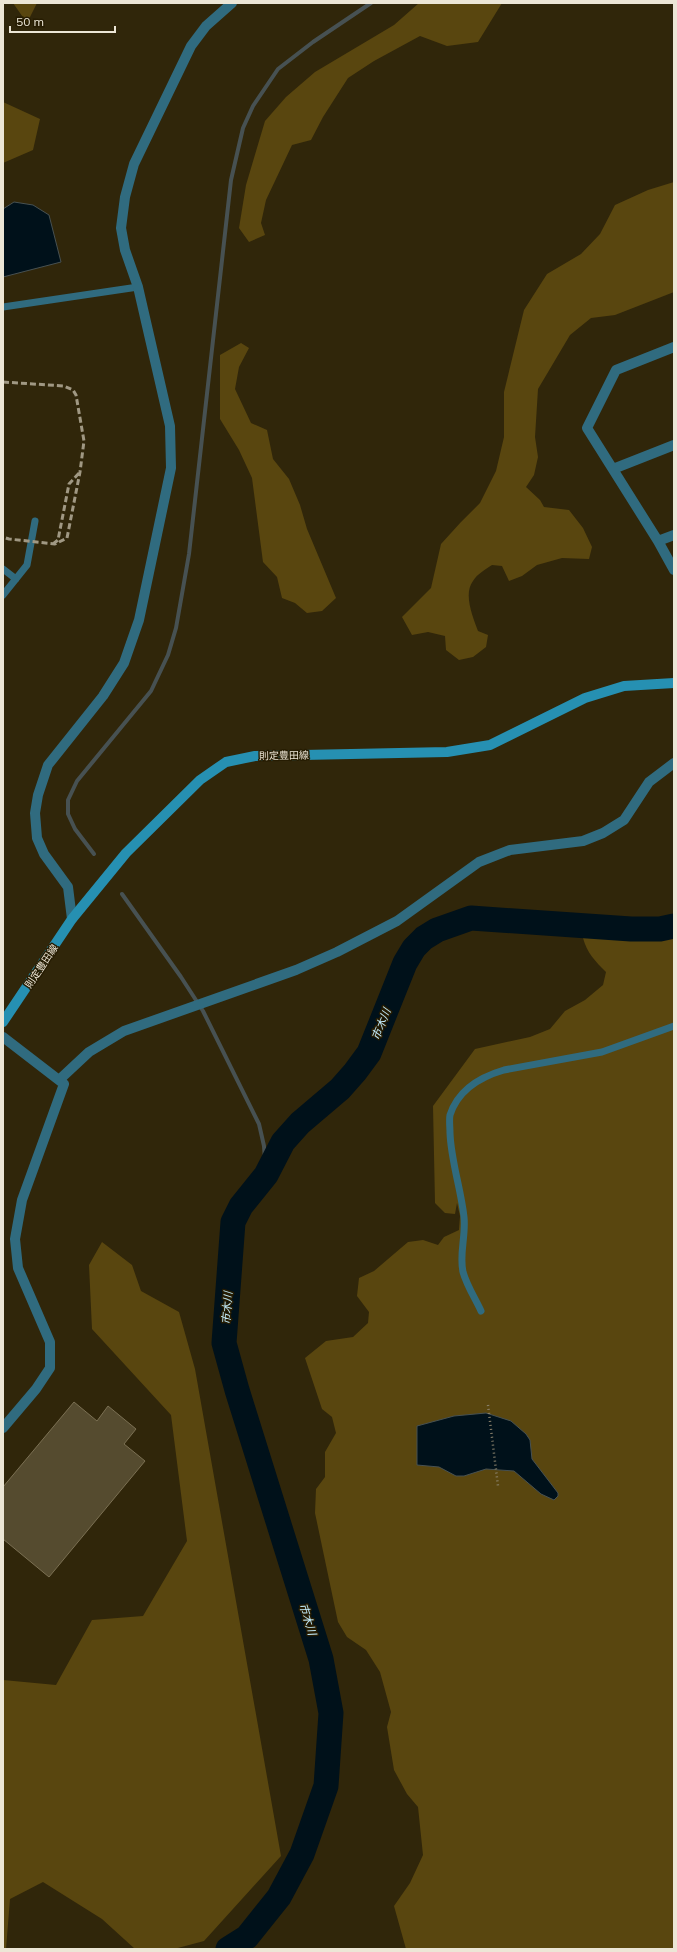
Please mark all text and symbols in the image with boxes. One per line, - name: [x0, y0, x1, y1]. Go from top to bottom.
- scale bar: [10, 8, 115, 34]
- text: 50 m: [16, 14, 44, 29]
- street label: 則定豊田線: [259, 749, 309, 762]
- street label: 則定豊田線: [22, 942, 61, 991]
- water label: 市木川: [368, 1005, 394, 1042]
- water label: 市木川: [219, 1290, 235, 1325]
- water label: 市木川: [296, 1601, 320, 1638]

